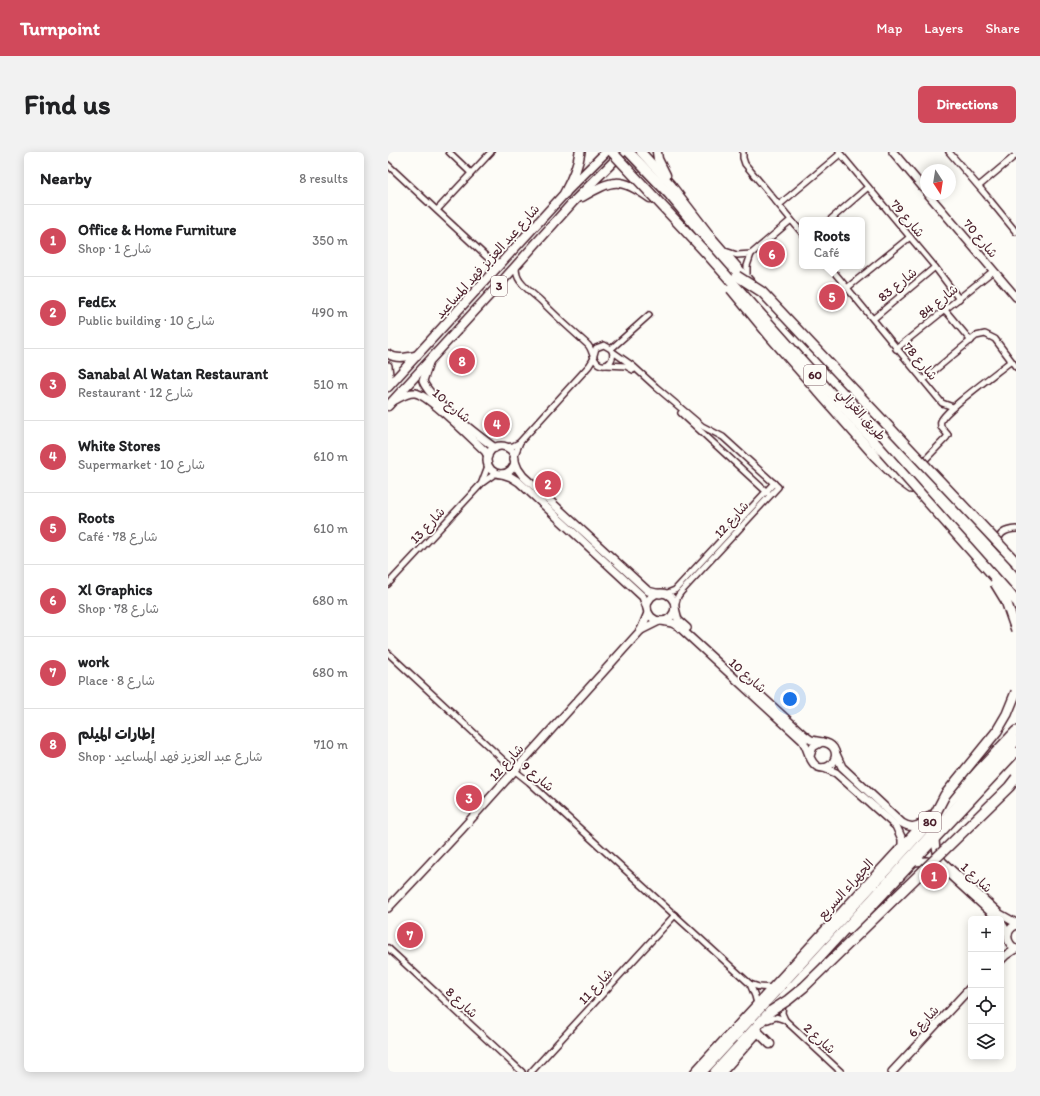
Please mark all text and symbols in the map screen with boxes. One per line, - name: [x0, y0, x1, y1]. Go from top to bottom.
- text: Turnpoint: [20, 17, 100, 40]
- text: Map: [877, 20, 902, 37]
- text: Layers: [924, 20, 963, 37]
- text: Share: [985, 20, 1020, 37]
- button: Directions: [918, 86, 1016, 123]
- text: Find us: [24, 87, 111, 121]
- north arrow: [920, 164, 956, 200]
- text: Nearby: [40, 168, 92, 188]
- text: 8 results: [299, 171, 348, 186]
- street label: شارع 79: [886, 197, 928, 241]
- street label: شارع عبد العزيز فهد المساعيد: [432, 201, 544, 323]
- street label: شارع 70: [959, 216, 1001, 262]
- popup: [799, 217, 865, 269]
- text: Office & Home Furniture: [78, 221, 236, 239]
- text: Roots: [814, 227, 850, 245]
- text: 1: [50, 233, 56, 248]
- text: 350 m: [312, 233, 348, 248]
- pin: 6: [759, 239, 785, 269]
- text: Shop · شارع 1: [78, 241, 151, 256]
- text: Café: [814, 245, 840, 260]
- street label: شارع 83: [875, 264, 921, 306]
- road number: 3: [491, 276, 507, 296]
- street label: شارع 84: [916, 281, 962, 323]
- pin: 5: [819, 282, 845, 312]
- text: FedEx: [78, 293, 116, 311]
- text: 2: [50, 305, 56, 320]
- text: 490 m: [312, 305, 348, 320]
- text: Public building · شارع 10: [78, 313, 215, 328]
- street label: شارع 78: [899, 339, 941, 385]
- pin: 8: [449, 346, 475, 376]
- text: Sanabal Al Watan Restaurant: [78, 365, 268, 383]
- road number: 60: [804, 365, 826, 385]
- text: 3: [49, 377, 57, 392]
- text: 510 m: [313, 377, 348, 392]
- text: Restaurant · شارع 12: [78, 385, 193, 400]
- street label: شارع 10: [428, 385, 474, 427]
- street label: طريق الغزالي: [831, 385, 889, 446]
- pin: 4: [484, 409, 510, 439]
- text: White Stores: [78, 437, 160, 455]
- text: 4: [49, 449, 57, 464]
- text: 610 m: [313, 449, 348, 464]
- text: Supermarket · شارع 10: [78, 457, 205, 472]
- pin: 2: [535, 469, 561, 499]
- street label: شارع 12: [711, 498, 753, 542]
- street label: شارع 13: [407, 504, 449, 548]
- text: Roots: [78, 509, 115, 527]
- text: 5: [50, 521, 56, 536]
- text: 610 m: [313, 521, 348, 536]
- text: Café · شارع 78: [78, 529, 157, 544]
- text: Xl Graphics: [78, 581, 152, 599]
- text: 6: [50, 593, 56, 608]
- text: 680 m: [312, 593, 348, 608]
- text: Shop · شارع 78: [78, 601, 159, 616]
- text: work: [78, 653, 109, 671]
- street label: شارع 10: [725, 655, 769, 698]
- text: 7: [50, 665, 56, 680]
- text: 680 m: [312, 665, 348, 680]
- text: Place · شارع 8: [78, 673, 155, 688]
- your location: [780, 689, 800, 709]
- text: إطارات الميلم: [78, 725, 155, 743]
- text: 8: [49, 737, 57, 752]
- text: 710 m: [314, 737, 348, 752]
- street label: شارع 12: [486, 741, 528, 785]
- text: Shop · شارع عبد العزيز فهد المساعيد: [78, 749, 263, 764]
- street label: شارع 9: [517, 758, 557, 796]
- pin: 3: [456, 783, 482, 813]
- road number: 80: [919, 812, 941, 832]
- street label: الجهراء السريع: [814, 856, 878, 924]
- street label: شارع 1: [957, 859, 995, 897]
- pin: 1: [921, 861, 947, 891]
- map controls: [968, 916, 1004, 1060]
- button: +: [968, 916, 1004, 952]
- pin: 7: [397, 920, 423, 950]
- button: −: [968, 952, 1004, 988]
- street label: شارع 11: [575, 965, 617, 1009]
- street label: شارع 8: [441, 984, 481, 1022]
- button: locate: [968, 988, 1004, 1024]
- street label: شارع 6: [905, 1002, 943, 1042]
- street label: شارع 2: [799, 1020, 839, 1058]
- button: layers: [968, 1024, 1004, 1060]

